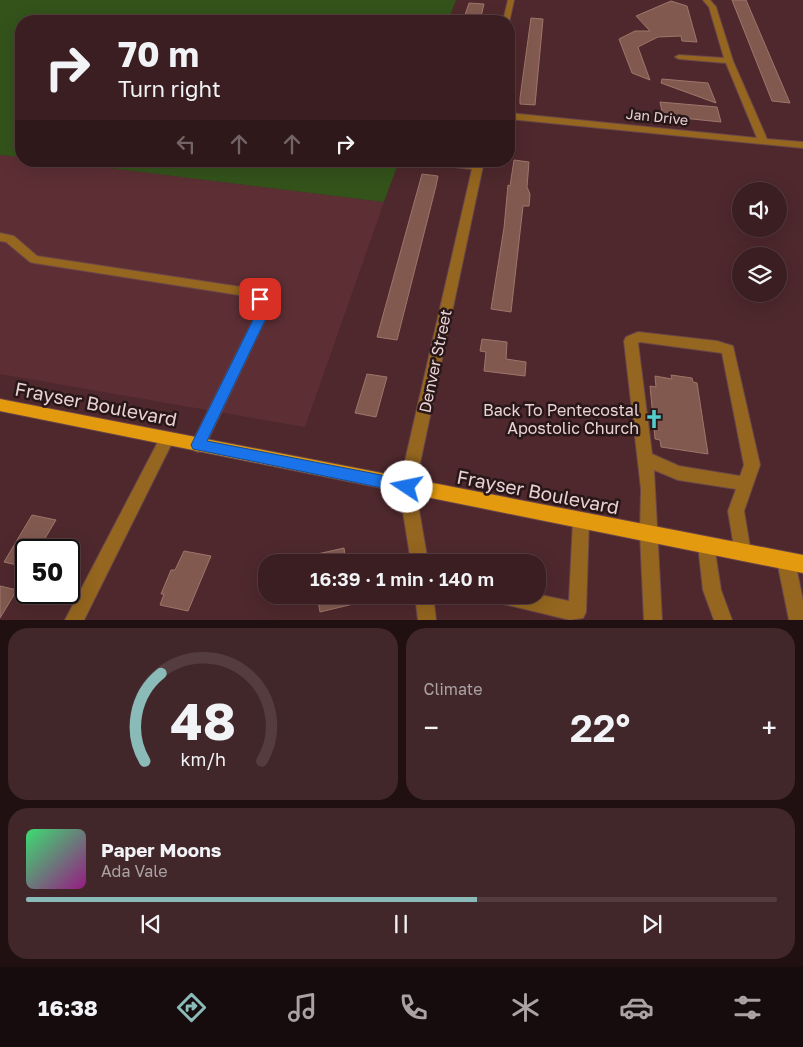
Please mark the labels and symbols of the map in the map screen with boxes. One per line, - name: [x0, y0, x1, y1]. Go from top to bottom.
- street label: Jan Drive: [625, 105, 689, 128]
- pin: [239, 278, 281, 320]
- street label: Denver Street: [414, 307, 456, 415]
- street label: Frayser Boulevard: [13, 377, 179, 431]
- place label: Back To Pentecostal Apostolic Church: [483, 400, 639, 438]
- church icon: Back To Pentecostal Apostolic Church: [643, 408, 665, 430]
- position arrow: [380, 460, 432, 512]
- street label: Frayser Boulevard: [455, 465, 621, 519]
- speed limit sign: 50: [15, 539, 80, 604]

